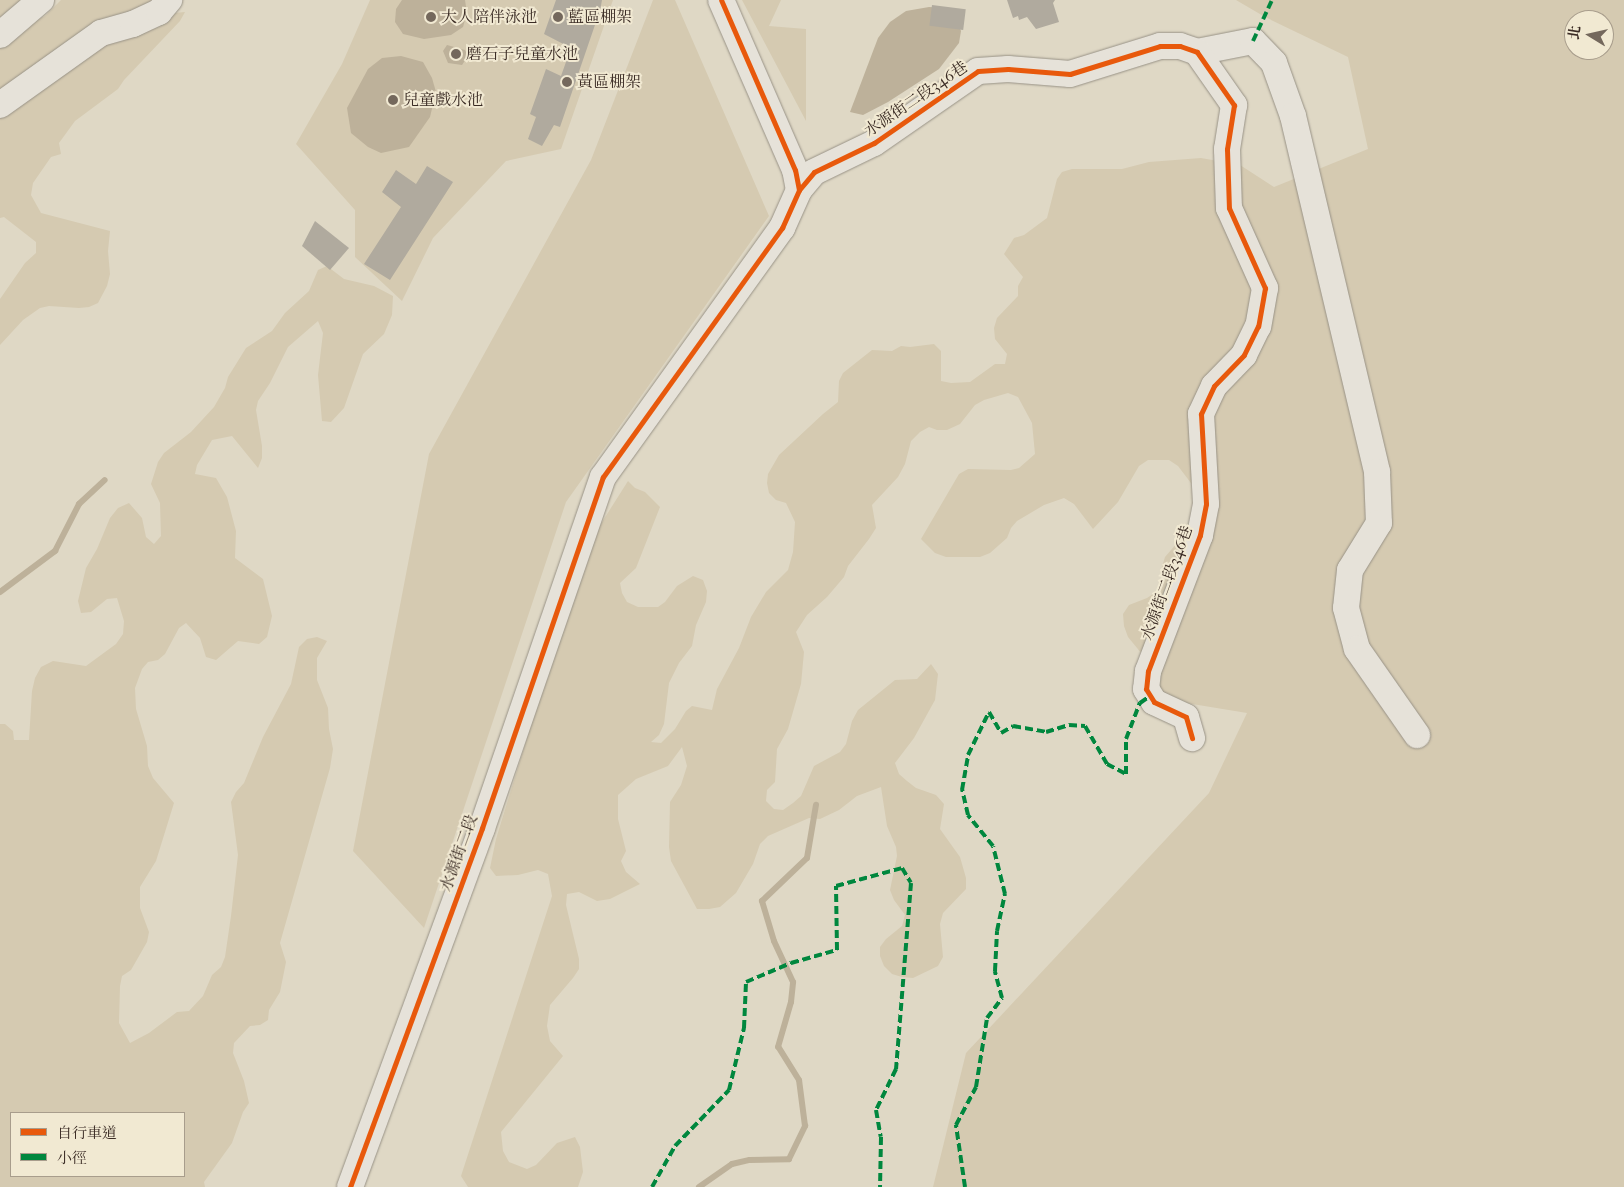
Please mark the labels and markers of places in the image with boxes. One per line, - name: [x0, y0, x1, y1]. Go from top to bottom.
- place label: 大人陪伴泳池: [441, 7, 537, 27]
- place label: 藍區棚架: [568, 7, 632, 27]
- marker: 大人陪伴泳池: [425, 11, 437, 23]
- marker: 藍區棚架: [552, 11, 564, 23]
- place label: 磨石子兒童水池: [466, 44, 578, 64]
- marker: 磨石子兒童水池: [450, 48, 462, 60]
- place label: 黃區棚架: [577, 72, 641, 92]
- marker: 黃區棚架: [561, 76, 573, 88]
- place label: 兒童戲水池: [403, 90, 483, 110]
- marker: 兒童戲水池: [387, 94, 399, 106]

